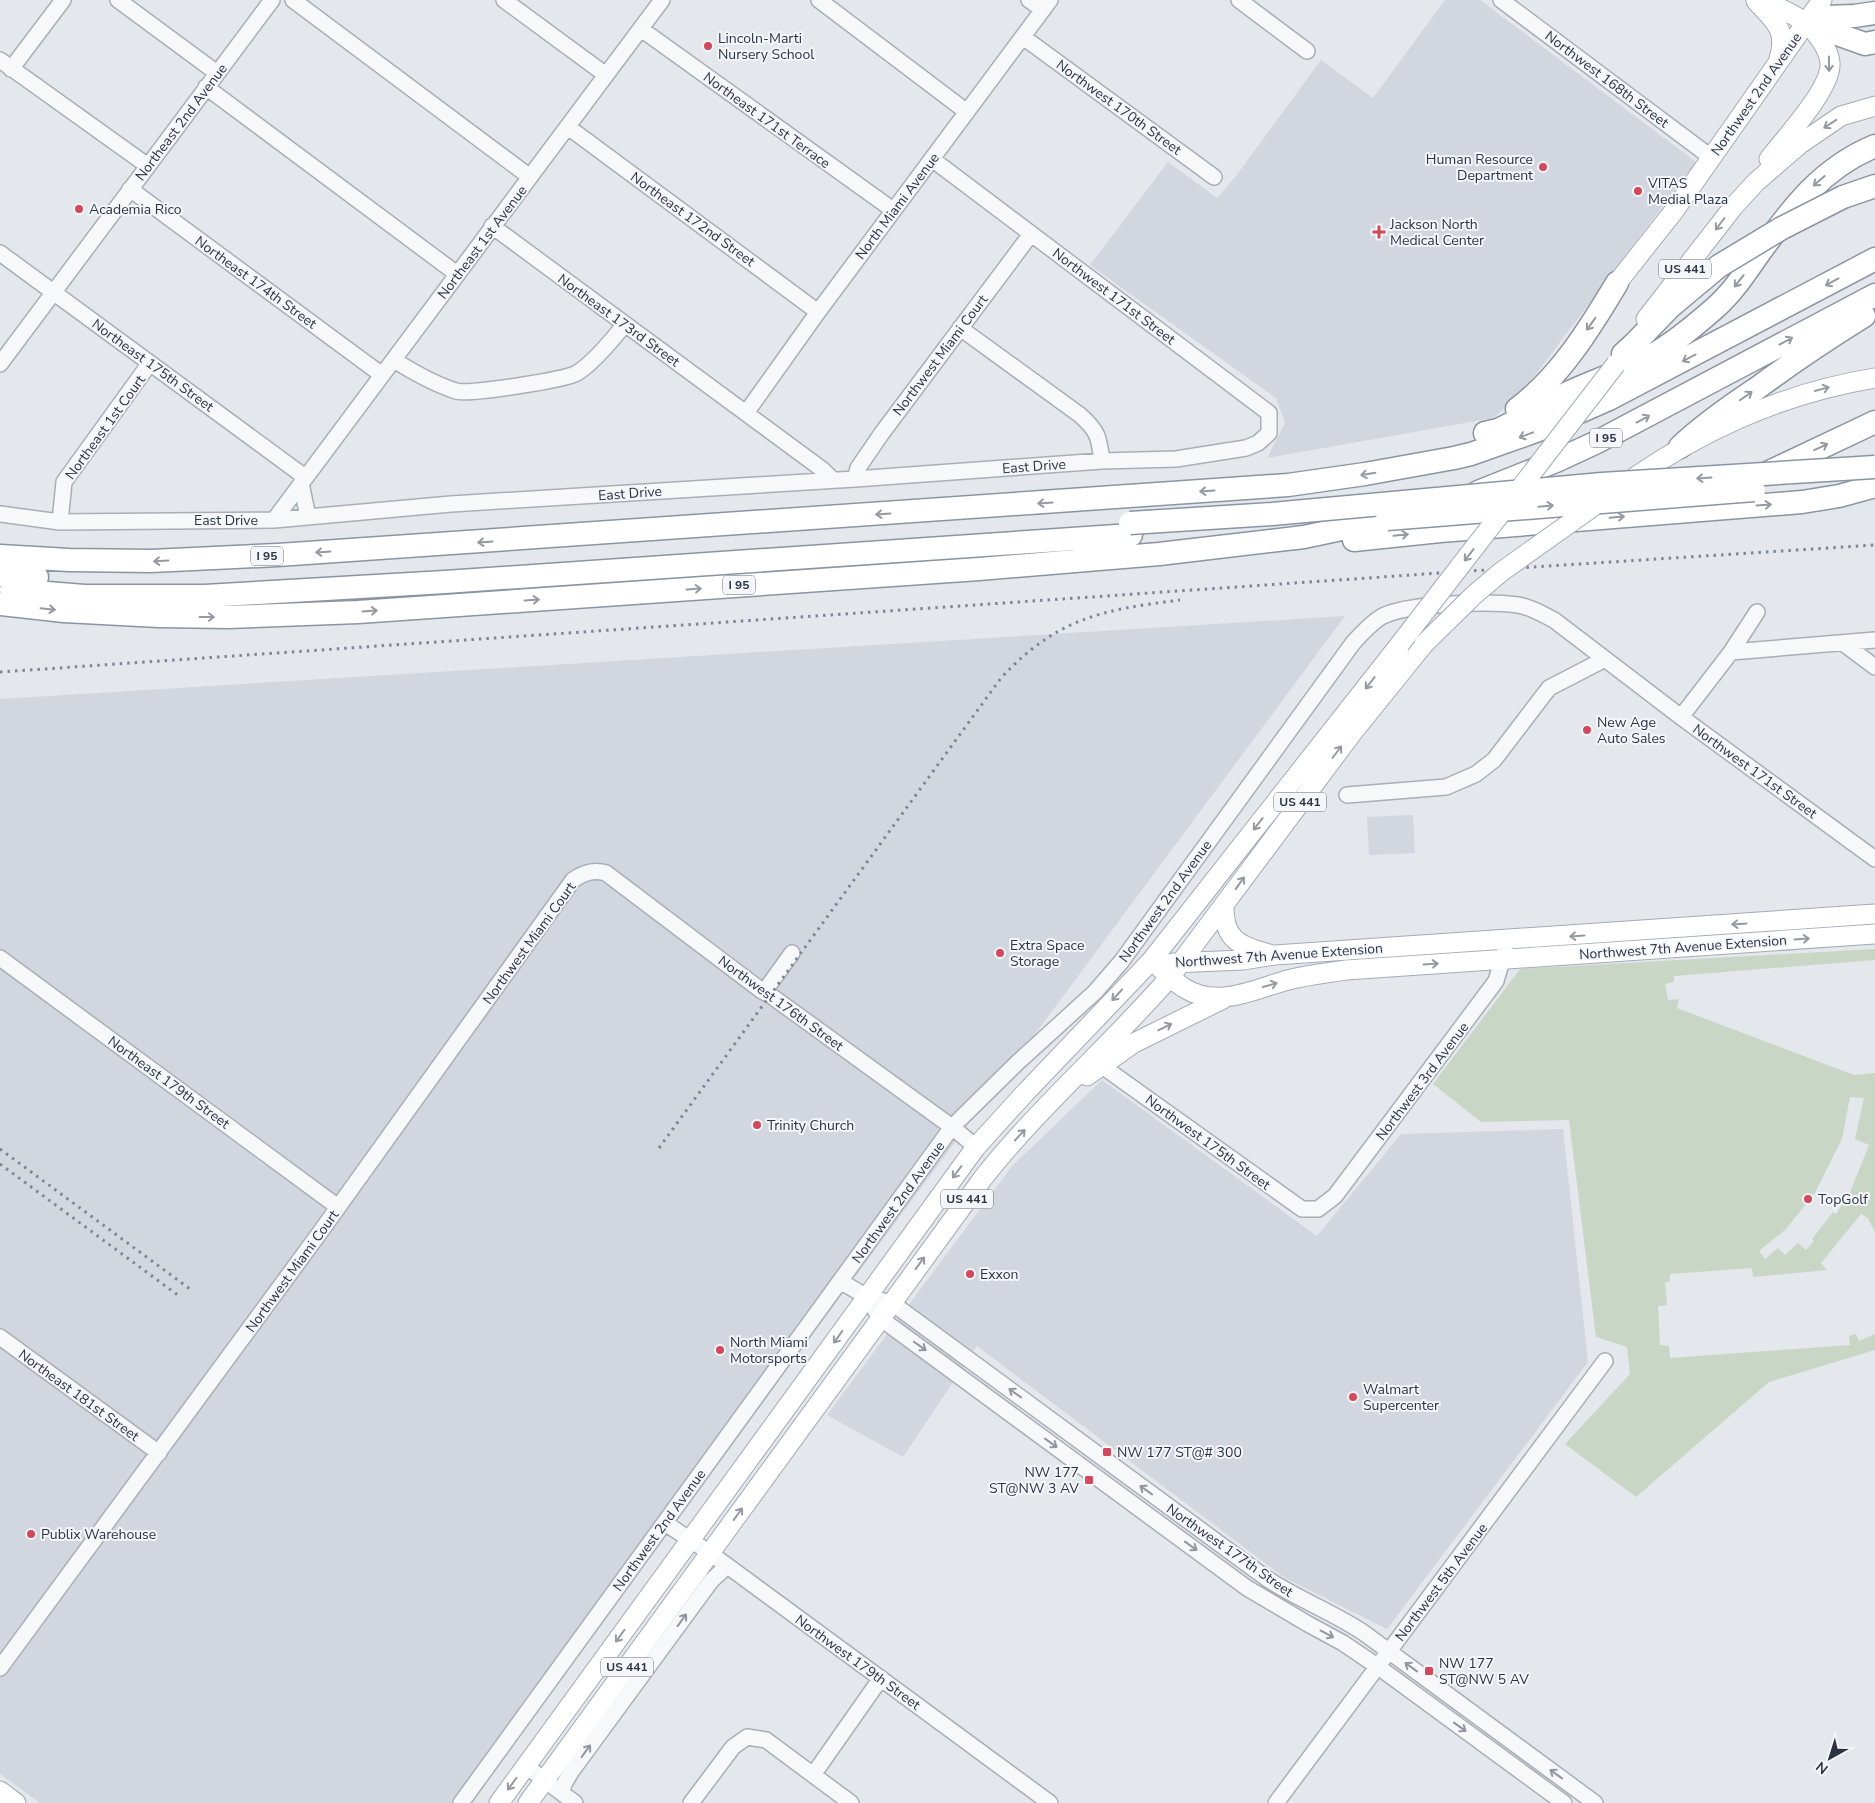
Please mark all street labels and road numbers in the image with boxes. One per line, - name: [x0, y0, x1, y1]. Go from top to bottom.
- street label: Northwest 168th Street: [1541, 27, 1673, 132]
- street label: Northwest 2nd Avenue: [1707, 29, 1806, 160]
- street label: Northwest 170th Street: [1052, 56, 1185, 159]
- street label: Northeast 2nd Avenue: [131, 60, 232, 185]
- street label: Northeast 171st Terrace: [699, 68, 834, 173]
- street label: North Miami Avenue: [851, 149, 944, 264]
- street label: Northeast 172nd Street: [627, 168, 759, 271]
- street label: Northeast 1st Avenue: [433, 182, 531, 303]
- street label: Northeast 174th Street: [191, 232, 321, 333]
- street label: Northwest 171st Street: [1048, 244, 1179, 349]
- road number: US 441: [1659, 260, 1711, 278]
- street label: Northeast 173rd Street: [554, 270, 684, 371]
- street label: Northwest Miami Court: [889, 291, 992, 420]
- street label: Northeast 175th Street: [88, 315, 218, 416]
- street label: Northeast 1st Court: [61, 371, 150, 483]
- road number: I 95: [1590, 428, 1622, 448]
- street label: East Drive: [1002, 455, 1067, 478]
- street label: East Drive: [598, 482, 663, 505]
- street label: East Drive: [194, 511, 258, 530]
- road number: I 95: [251, 546, 283, 566]
- road number: I 95: [723, 576, 755, 594]
- street label: Northwest 171st Street: [1689, 720, 1821, 823]
- road number: US 441: [1274, 792, 1326, 812]
- street label: Northwest 2nd Avenue: [1115, 837, 1216, 966]
- street label: Northwest Miami Court: [479, 878, 580, 1008]
- street label: Northwest 7th Avenue Extension: [1579, 931, 1788, 964]
- street label: Northwest 7th Avenue Extension: [1175, 939, 1384, 972]
- street label: Northwest 176th Street: [714, 952, 847, 1055]
- street label: Northwest 3rd Avenue: [1372, 1018, 1473, 1144]
- street label: Northeast 179th Street: [104, 1032, 234, 1133]
- street label: Northwest 175th Street: [1141, 1091, 1274, 1194]
- street label: Northwest 2nd Avenue: [848, 1138, 949, 1267]
- road number: US 441: [941, 1190, 993, 1208]
- street label: Northwest Miami Court: [242, 1206, 343, 1336]
- street label: Northeast 181st Street: [14, 1345, 143, 1446]
- street label: Northwest 2nd Avenue: [609, 1466, 710, 1595]
- street label: Northwest 177th Street: [1163, 1499, 1297, 1601]
- street label: Northwest 5th Avenue: [1391, 1519, 1492, 1645]
- street label: Northwest 179th Street: [791, 1611, 924, 1714]
- road number: US 441: [601, 1658, 653, 1676]

